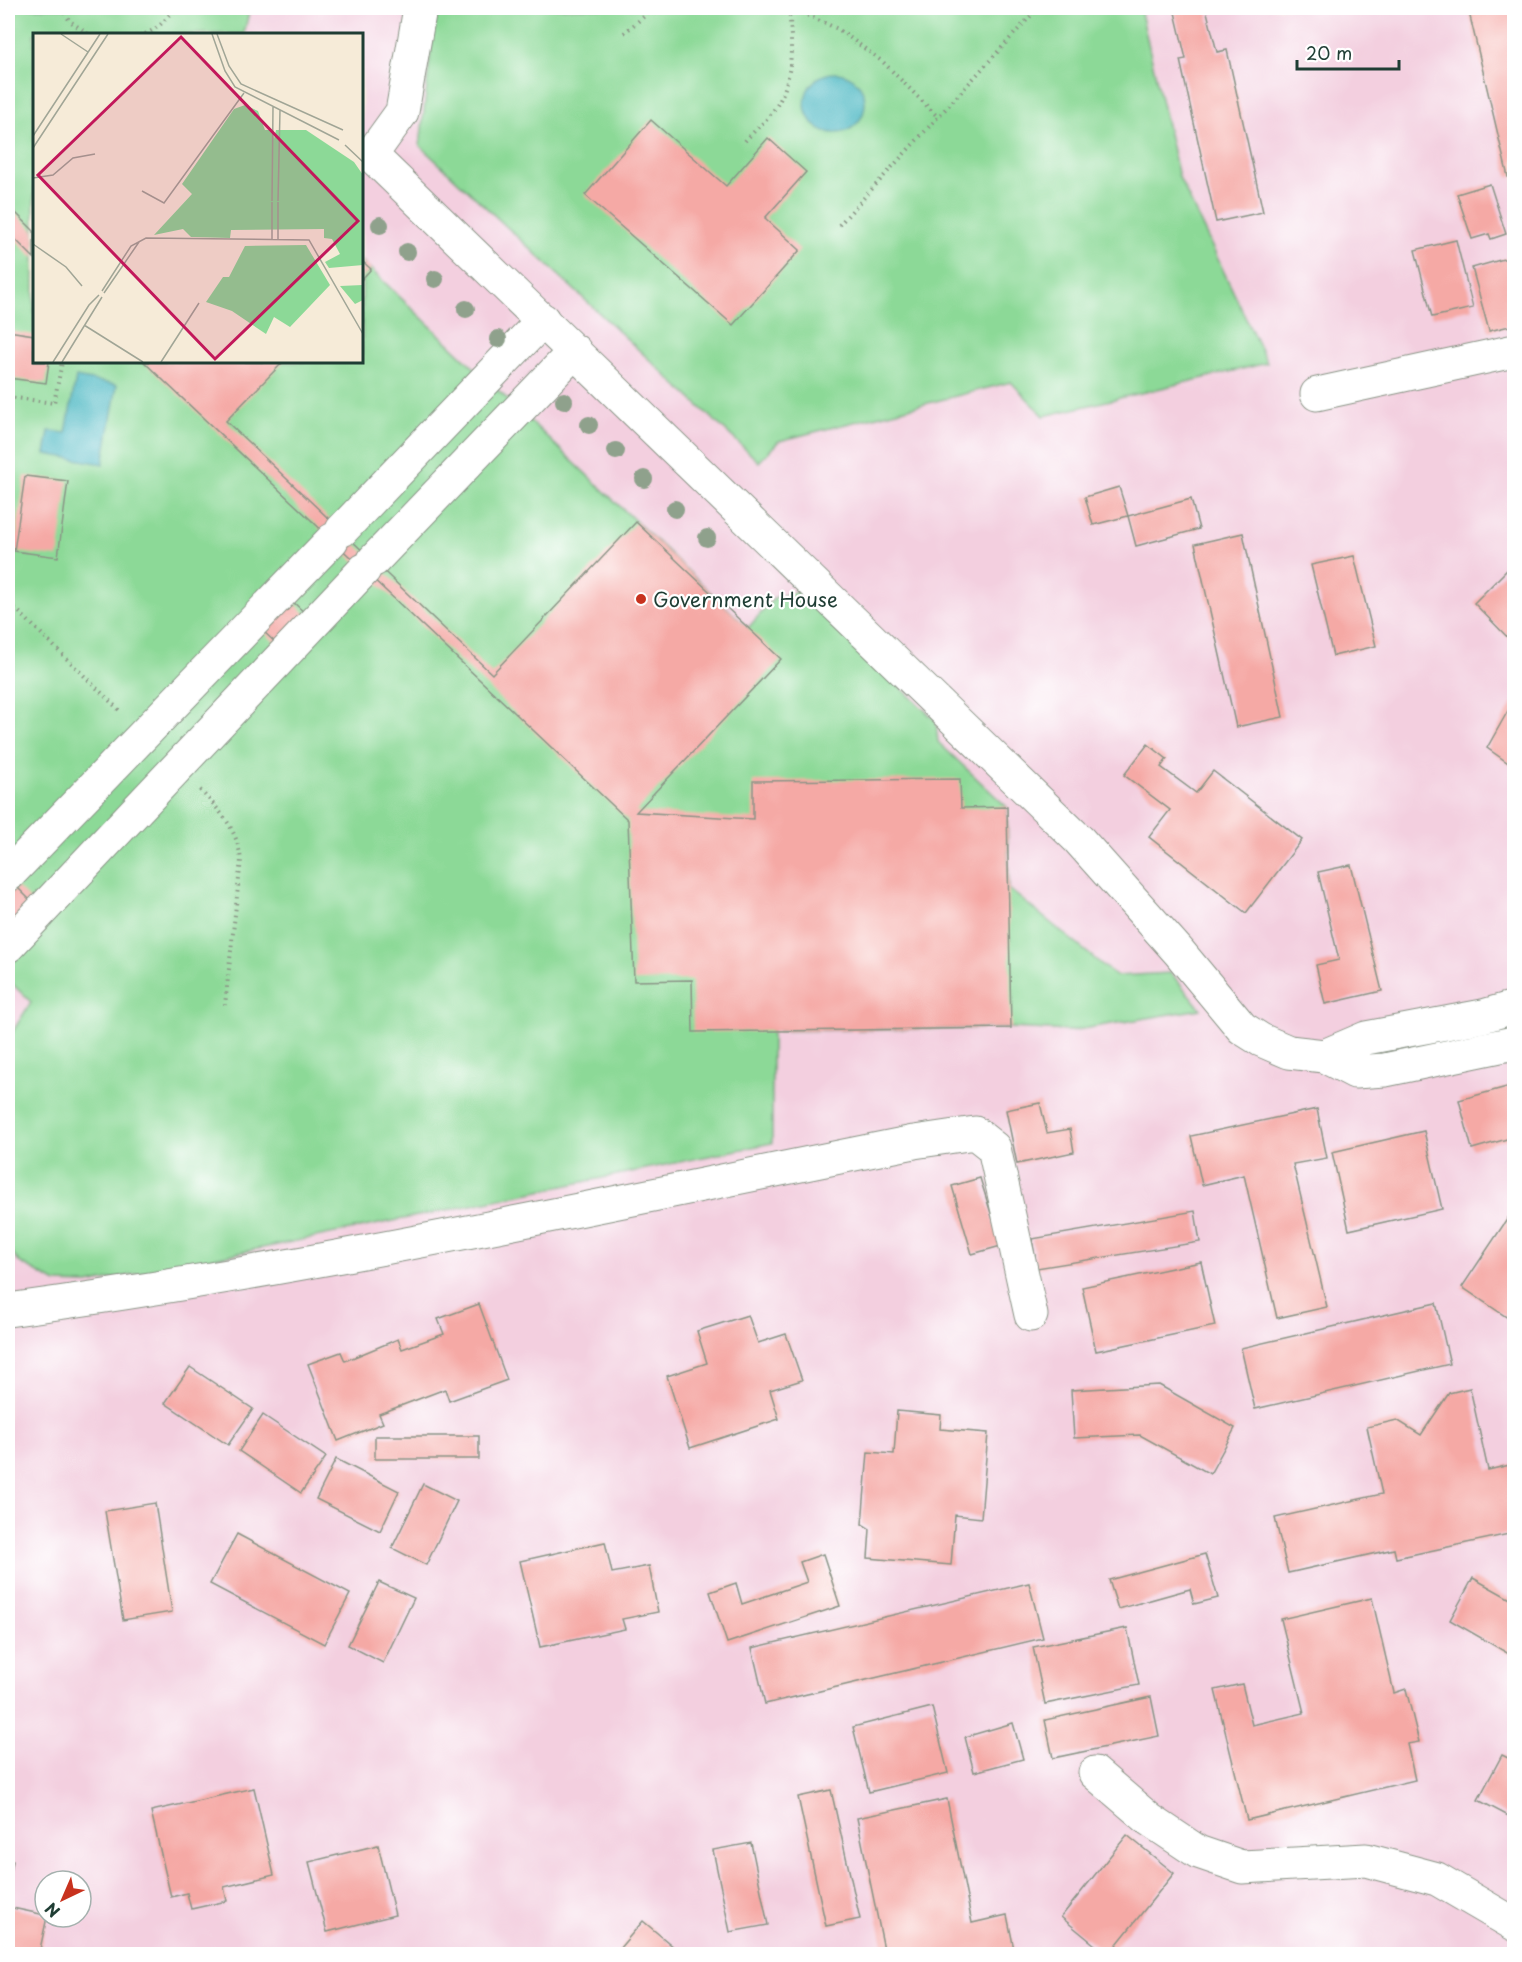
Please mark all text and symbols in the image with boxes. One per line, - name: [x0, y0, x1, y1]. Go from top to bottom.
- inset map: [33, 33, 363, 363]
- scale bar: [1297, 33, 1399, 71]
- text: 20 m: [1306, 39, 1352, 66]
- place label: Government House: [653, 584, 838, 614]
- marker: Government House: [634, 592, 648, 606]
- north arrow: [33, 1869, 93, 1929]
- text: N: [39, 1897, 65, 1924]

